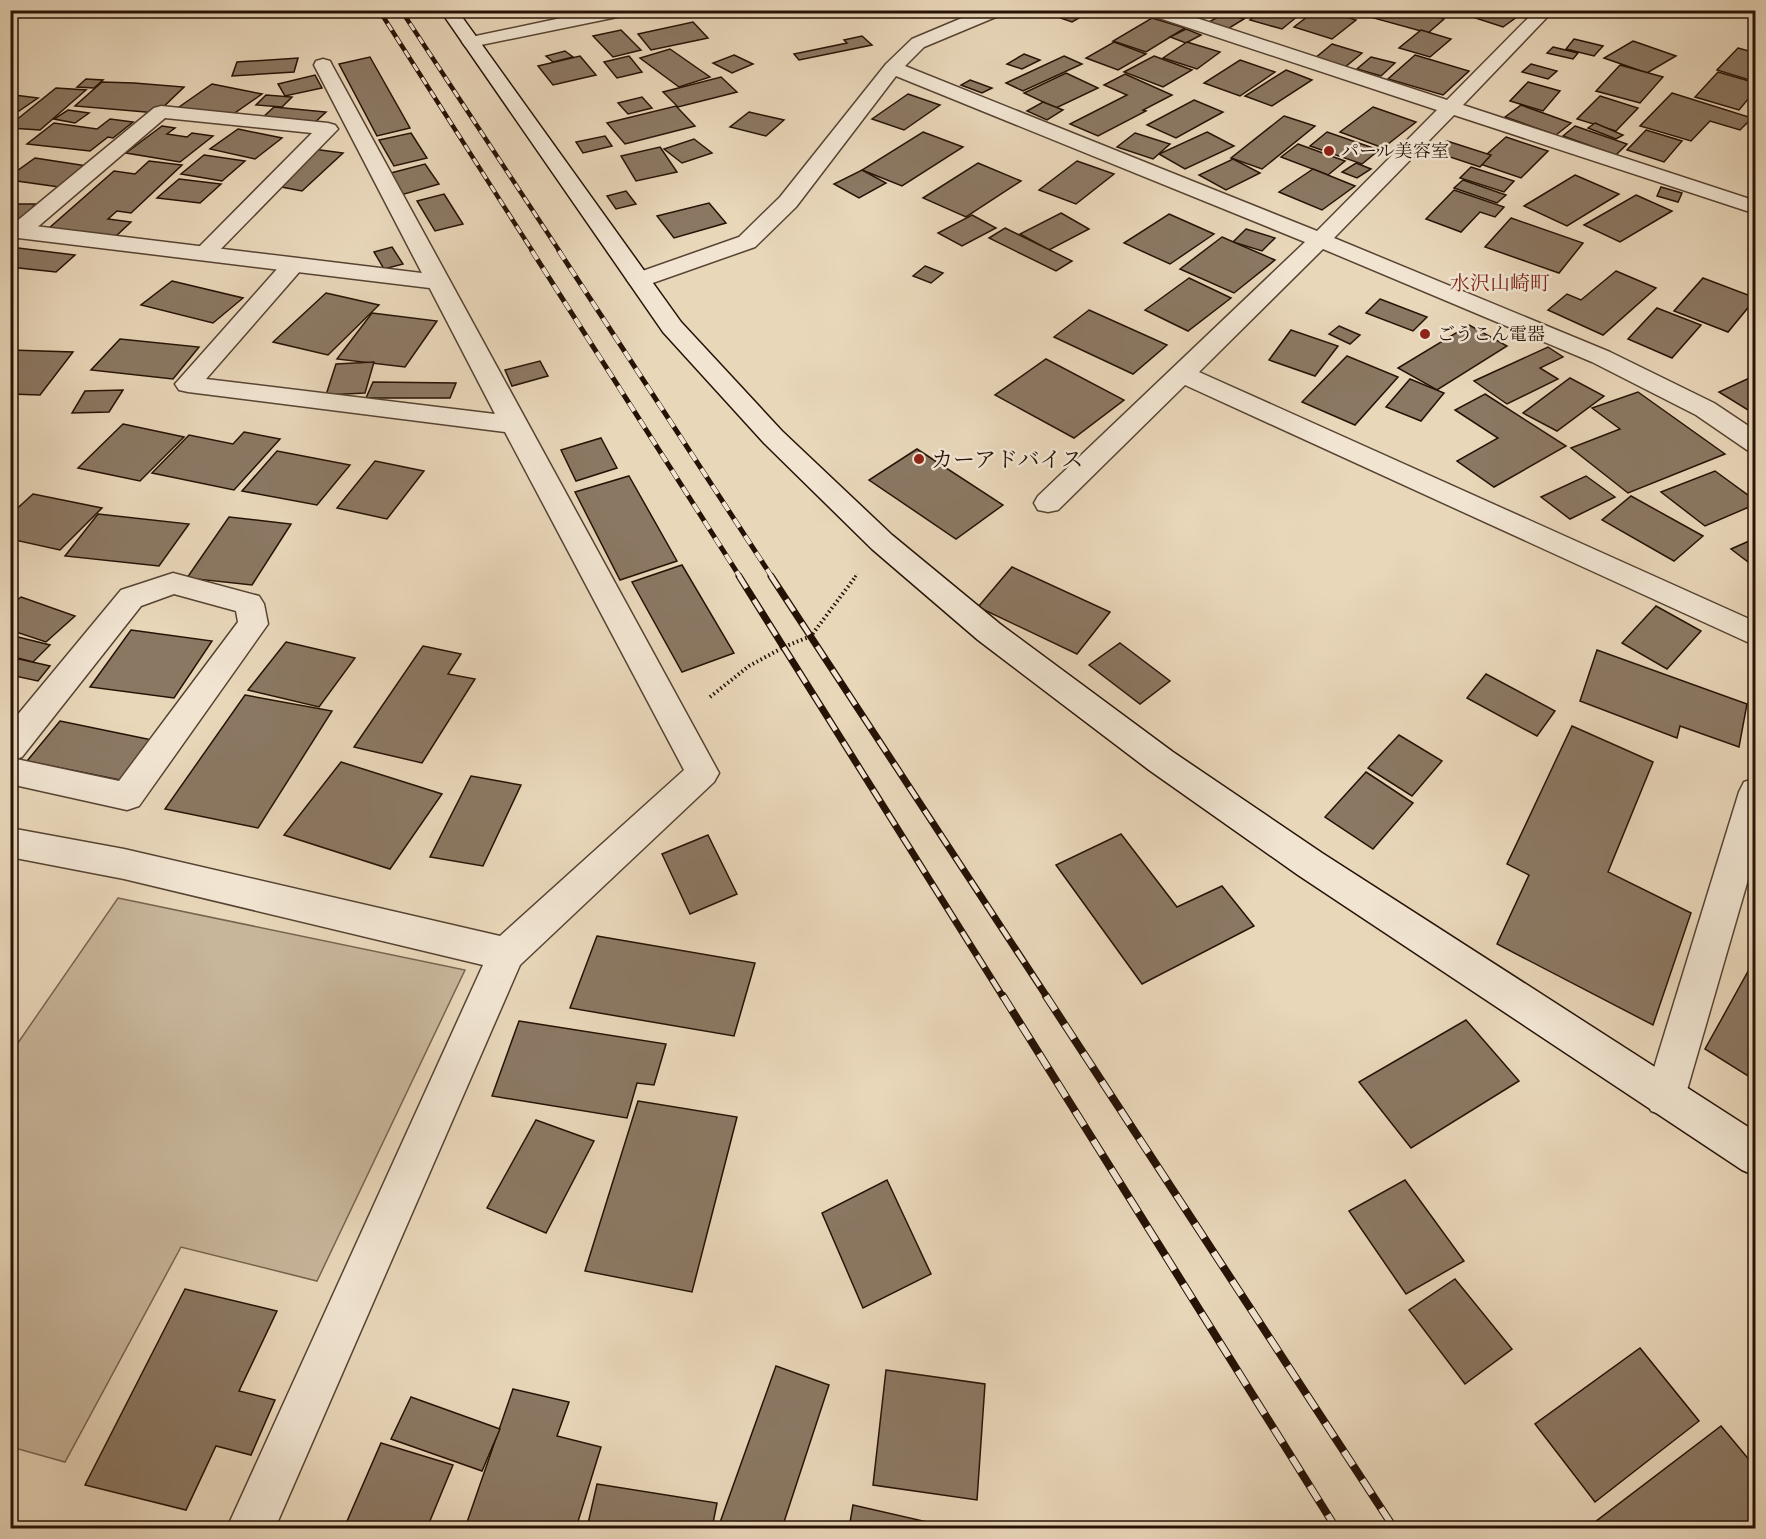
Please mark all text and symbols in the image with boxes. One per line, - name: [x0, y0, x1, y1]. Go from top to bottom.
- place label: パール美容室: [1341, 139, 1449, 164]
- marker: パール美容室: [1322, 144, 1336, 158]
- district label: 水沢山崎町: [1450, 270, 1550, 297]
- place label: ごうこん電器: [1437, 322, 1545, 347]
- marker: ごうこん電器: [1418, 327, 1432, 341]
- place label: カーアドバイス: [931, 445, 1083, 475]
- marker: カーアドバイス: [912, 452, 926, 466]

